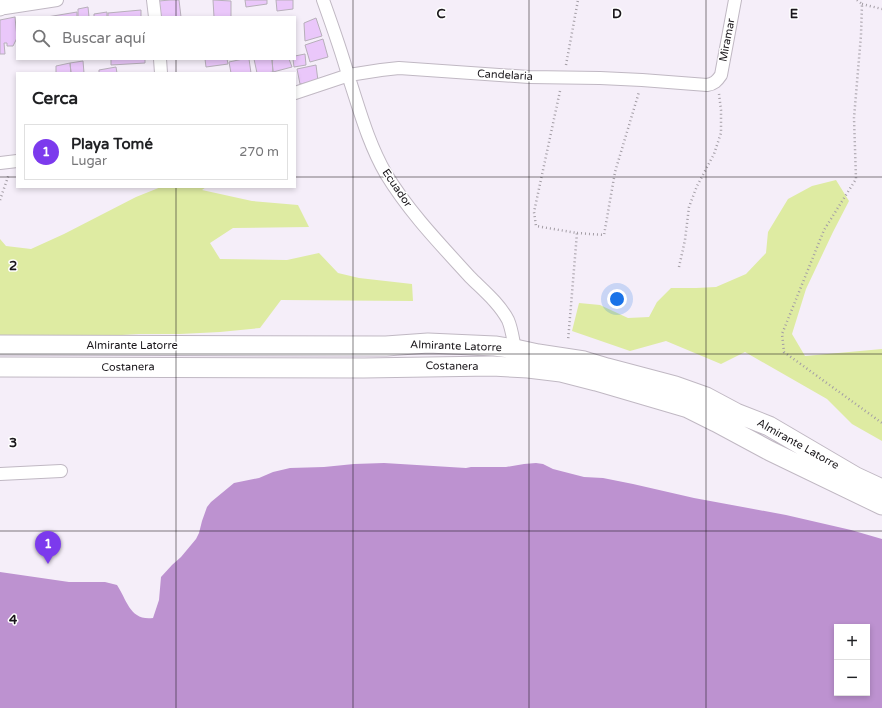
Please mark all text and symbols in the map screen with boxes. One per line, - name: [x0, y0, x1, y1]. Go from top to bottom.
- text: C: [436, 6, 446, 22]
- text: D: [612, 6, 622, 22]
- text: E: [790, 6, 798, 22]
- search box: [16, 16, 296, 60]
- street label: Miramar: [716, 16, 738, 63]
- icon: search: [30, 27, 52, 49]
- text: Buscar aquí: [62, 29, 145, 47]
- street label: Candelaria: [477, 67, 533, 83]
- text: Cerca: [32, 88, 78, 109]
- text: Playa Tomé: [71, 135, 153, 153]
- text: 1: [42, 144, 50, 160]
- text: 270 m: [239, 144, 279, 160]
- text: Lugar: [71, 153, 107, 169]
- street label: Ecuador: [379, 166, 415, 210]
- text: 2: [9, 258, 17, 274]
- your location: [607, 289, 627, 309]
- street label: Almirante Latorre: [410, 338, 502, 354]
- street label: Almirante Latorre: [86, 339, 178, 352]
- street label: Costanera: [425, 359, 479, 373]
- street label: Costanera: [101, 360, 155, 374]
- street label: Almirante Latorre: [755, 416, 841, 472]
- text: 3: [9, 435, 17, 451]
- pin: 1: [35, 531, 61, 564]
- text: 4: [9, 612, 18, 628]
- map controls: [834, 624, 870, 696]
- button: +: [834, 624, 870, 660]
- button: −: [834, 660, 870, 696]

